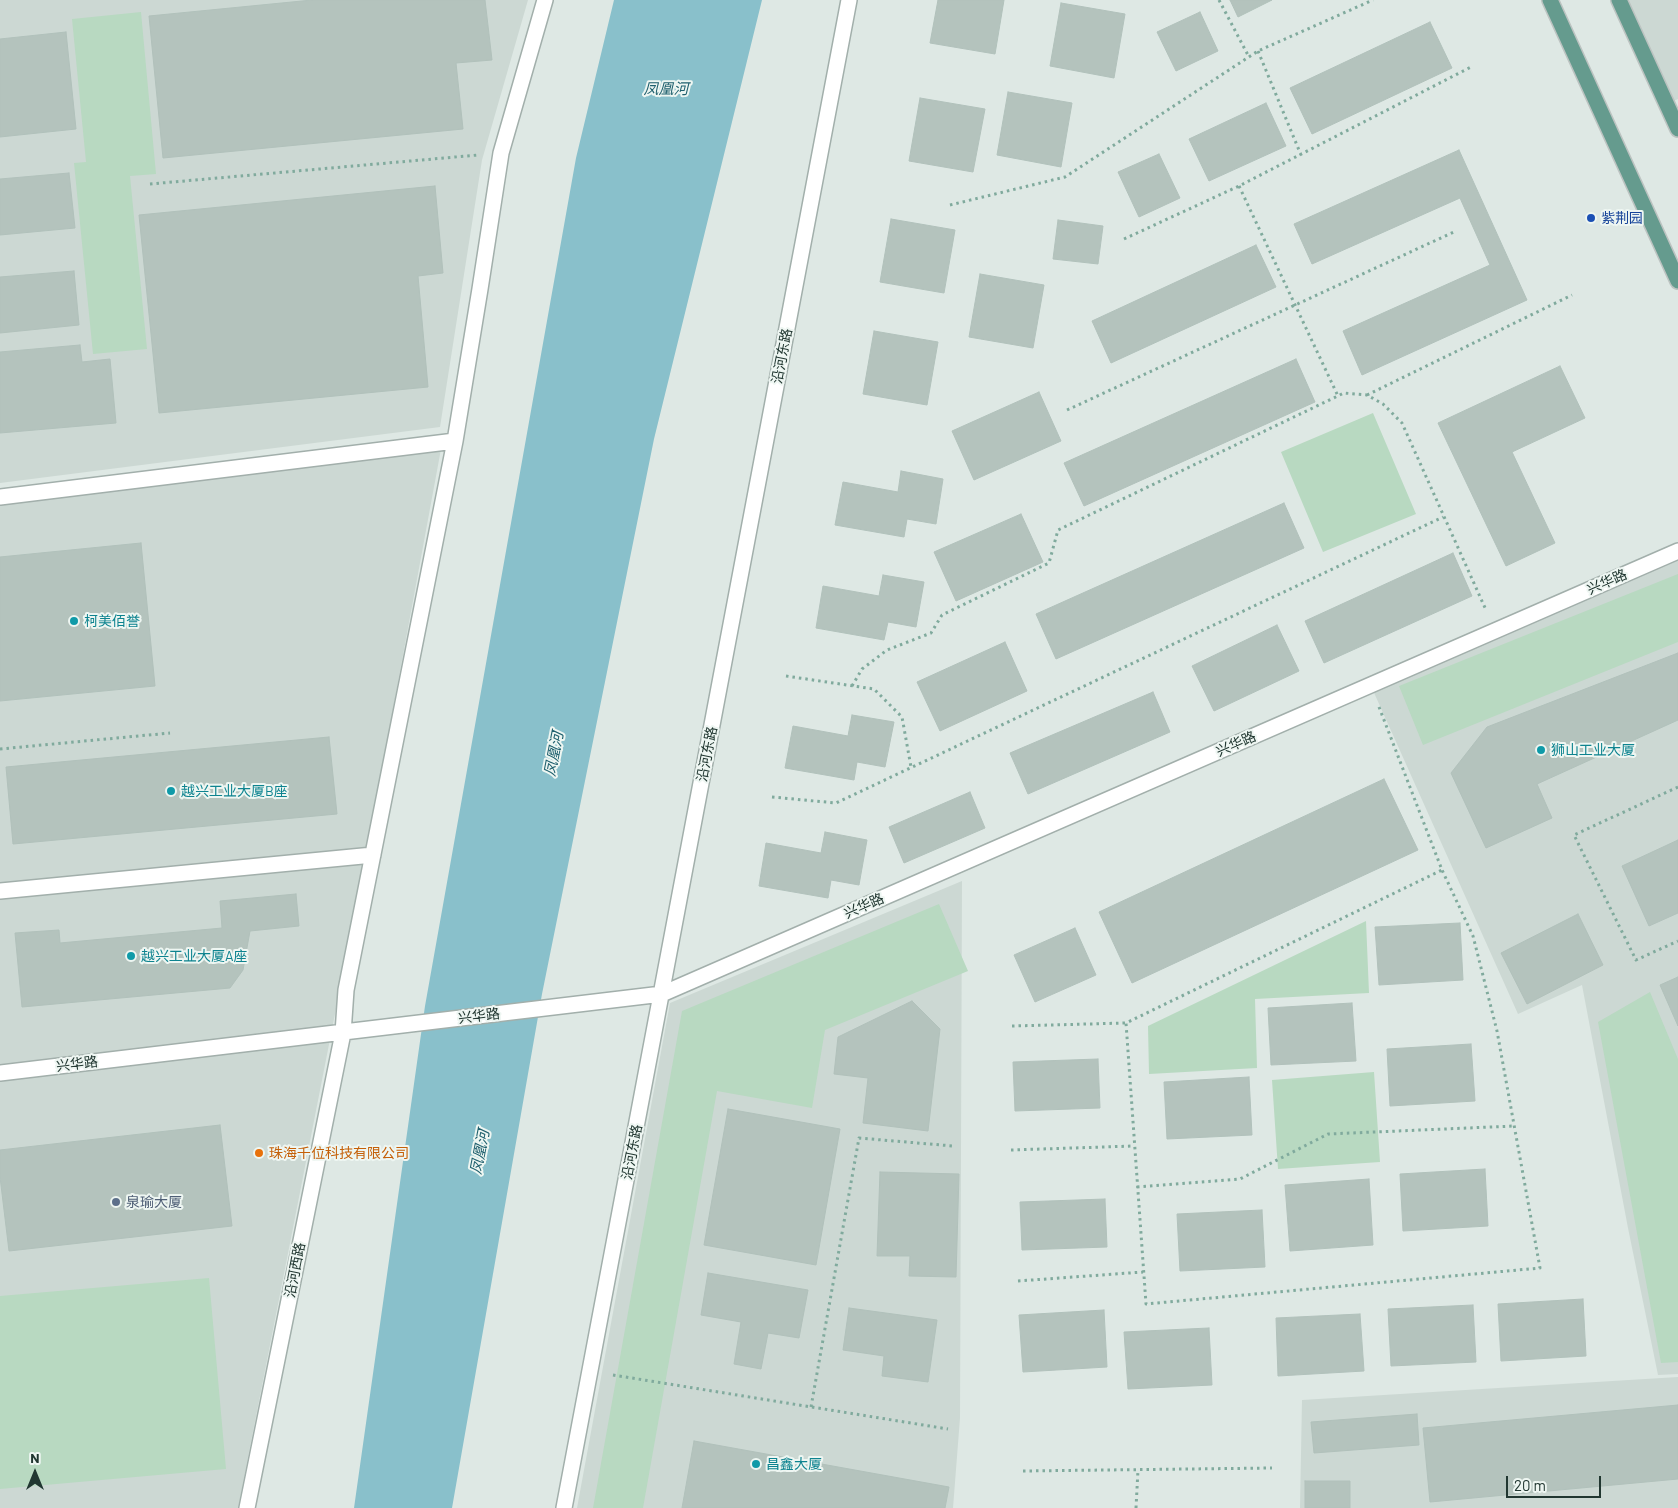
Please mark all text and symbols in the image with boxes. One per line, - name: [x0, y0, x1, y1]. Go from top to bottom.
- water label: 凤凰河: [644, 80, 688, 98]
- place label: 紫荆园: [1601, 210, 1643, 226]
- marker: 紫荆园: [1585, 212, 1597, 224]
- street label: 沿河东路: [768, 327, 796, 385]
- street label: 兴华路: [1584, 566, 1630, 598]
- place label: 柯美佰誉: [84, 613, 140, 629]
- marker: 柯美佰誉: [68, 615, 80, 627]
- street label: 沿河东路: [693, 725, 721, 783]
- street label: 兴华路: [1213, 728, 1259, 760]
- water label: 凤凰河: [541, 730, 567, 778]
- place label: 狮山工业大厦: [1551, 742, 1635, 758]
- marker: 狮山工业大厦: [1535, 744, 1547, 756]
- place label: 越兴工业大厦B座: [181, 783, 288, 799]
- marker: 越兴工业大厦B座: [165, 785, 177, 797]
- street label: 兴华路: [841, 890, 887, 922]
- place label: 越兴工业大厦A座: [141, 948, 247, 964]
- marker: 越兴工业大厦A座: [125, 950, 137, 962]
- street label: 兴华路: [457, 1005, 501, 1027]
- street label: 兴华路: [55, 1053, 99, 1075]
- street label: 沿河东路: [618, 1123, 646, 1181]
- water label: 凤凰河: [467, 1128, 493, 1176]
- place label: 珠海千位科技有限公司: [269, 1145, 409, 1161]
- marker: 珠海千位科技有限公司: [253, 1147, 265, 1159]
- place label: 泉瑜大厦: [126, 1194, 182, 1210]
- marker: 泉瑜大厦: [110, 1196, 122, 1208]
- street label: 沿河西路: [281, 1241, 309, 1299]
- north arrow: [10, 1448, 60, 1498]
- text: N: [30, 1449, 40, 1466]
- place label: 昌鑫大厦: [766, 1456, 822, 1472]
- marker: 昌鑫大厦: [750, 1458, 762, 1470]
- scale bar: [1508, 1466, 1603, 1498]
- text: 20 m: [1514, 1476, 1546, 1494]

